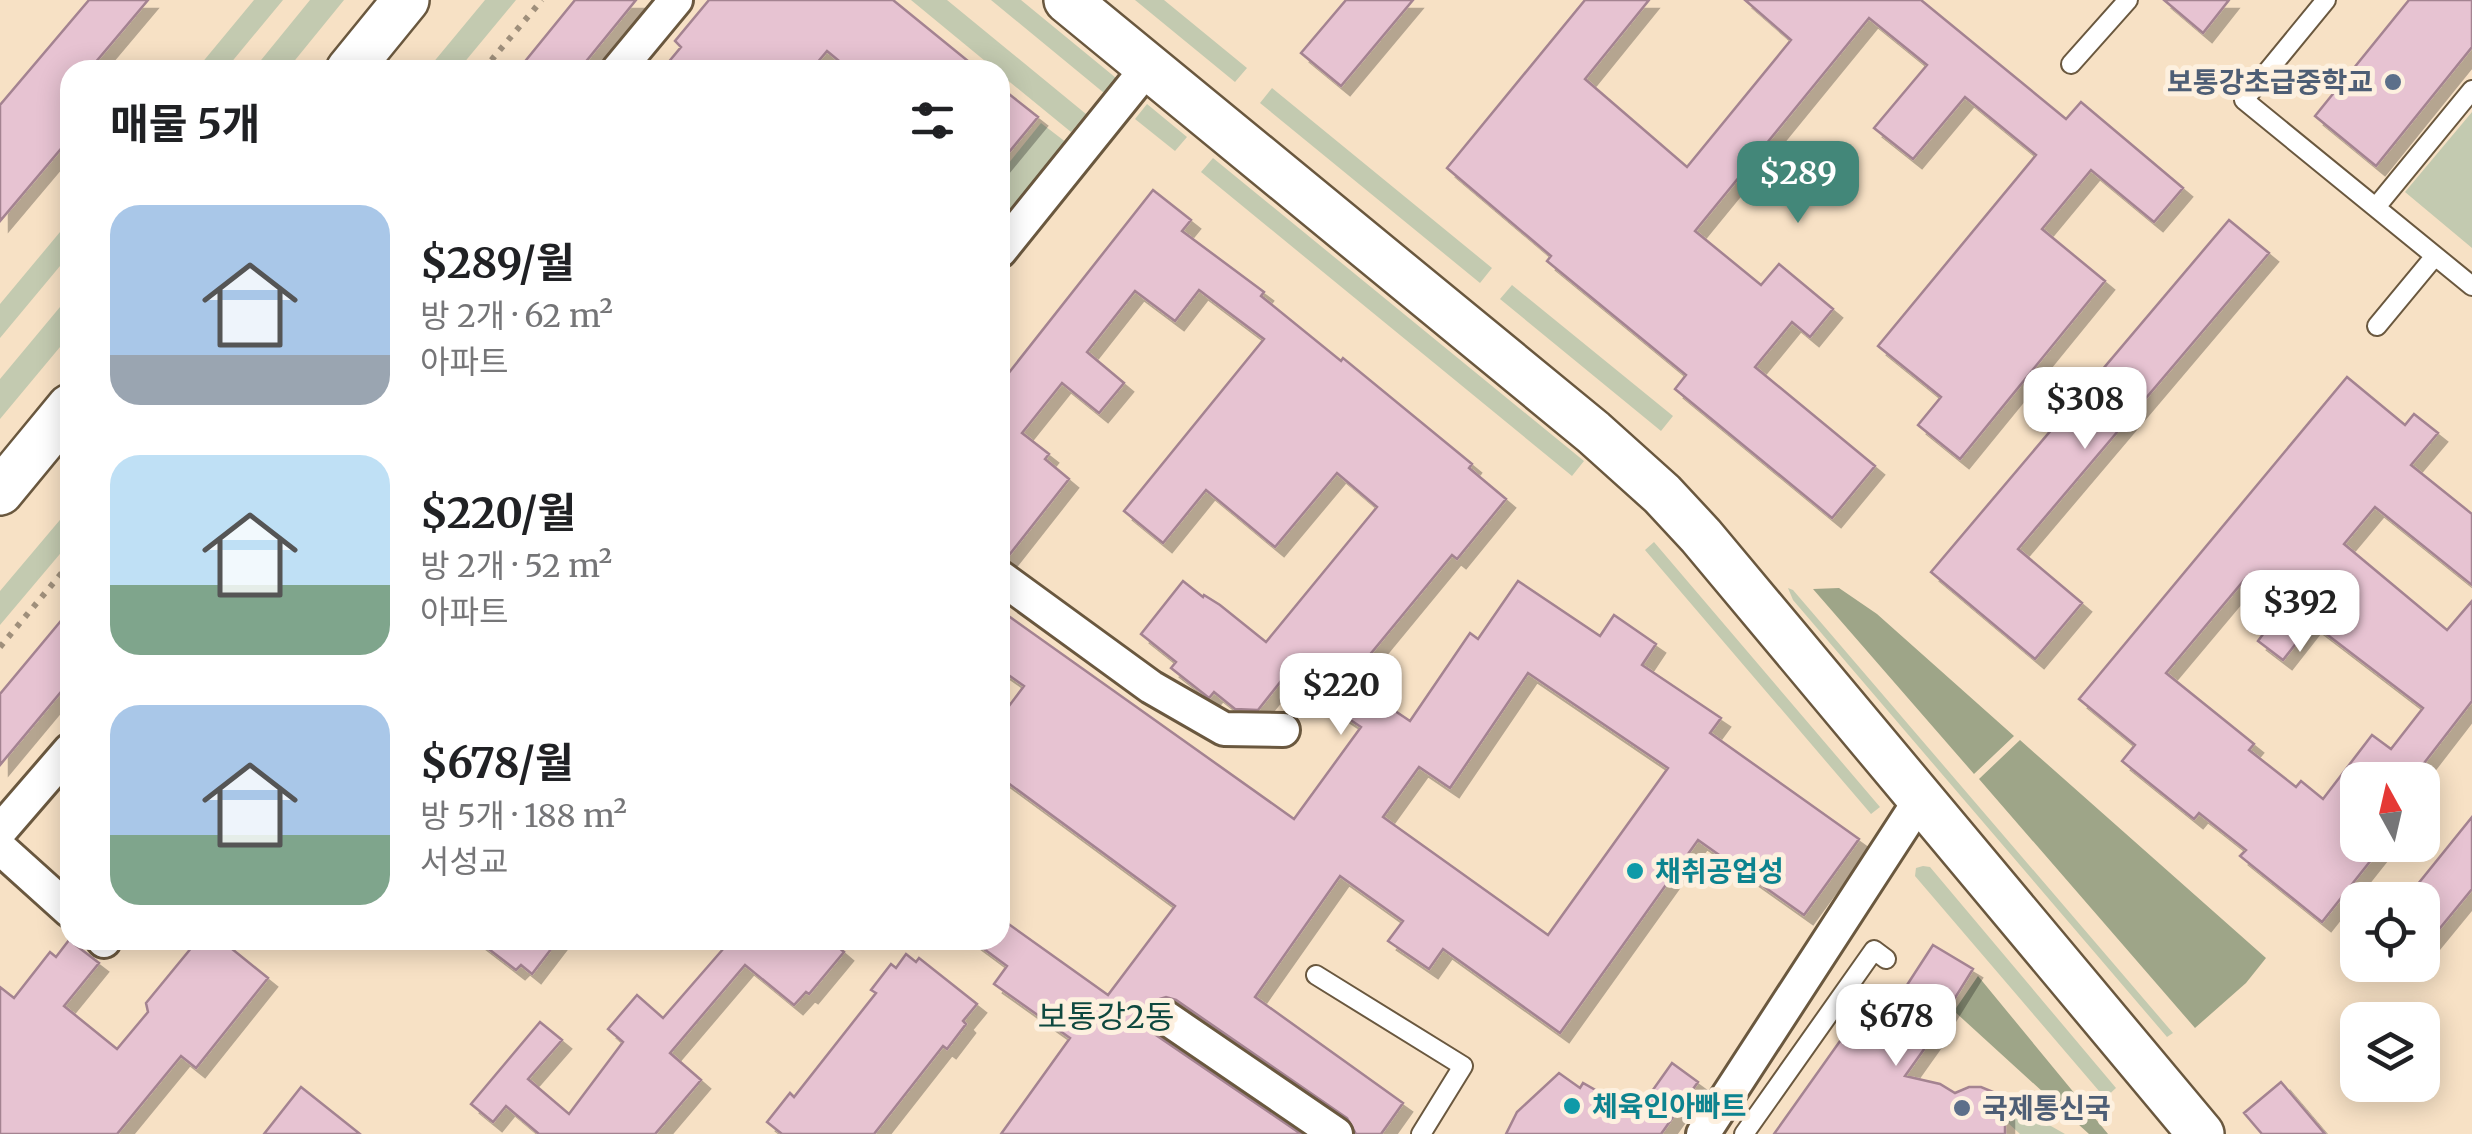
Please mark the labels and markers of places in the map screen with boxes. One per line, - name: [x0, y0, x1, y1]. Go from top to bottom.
- place label: 보통강초급중학교: [2167, 64, 2373, 100]
- marker: 보통강초급중학교: [2382, 71, 2404, 93]
- pin: $289: [1739, 141, 1857, 226]
- pin: $308: [2026, 367, 2144, 452]
- pin: $392: [2241, 570, 2359, 655]
- pin: $220: [1282, 653, 1400, 738]
- place label: 채취공업성: [1655, 853, 1784, 889]
- marker: 채취공업성: [1624, 860, 1646, 882]
- pin: $678: [1837, 984, 1955, 1069]
- place label: 체육인아빠트: [1592, 1088, 1747, 1124]
- place label: 국제통신국: [1982, 1090, 2111, 1126]
- marker: 체육인아빠트: [1561, 1095, 1583, 1117]
- marker: 국제통신국: [1951, 1097, 1973, 1119]

